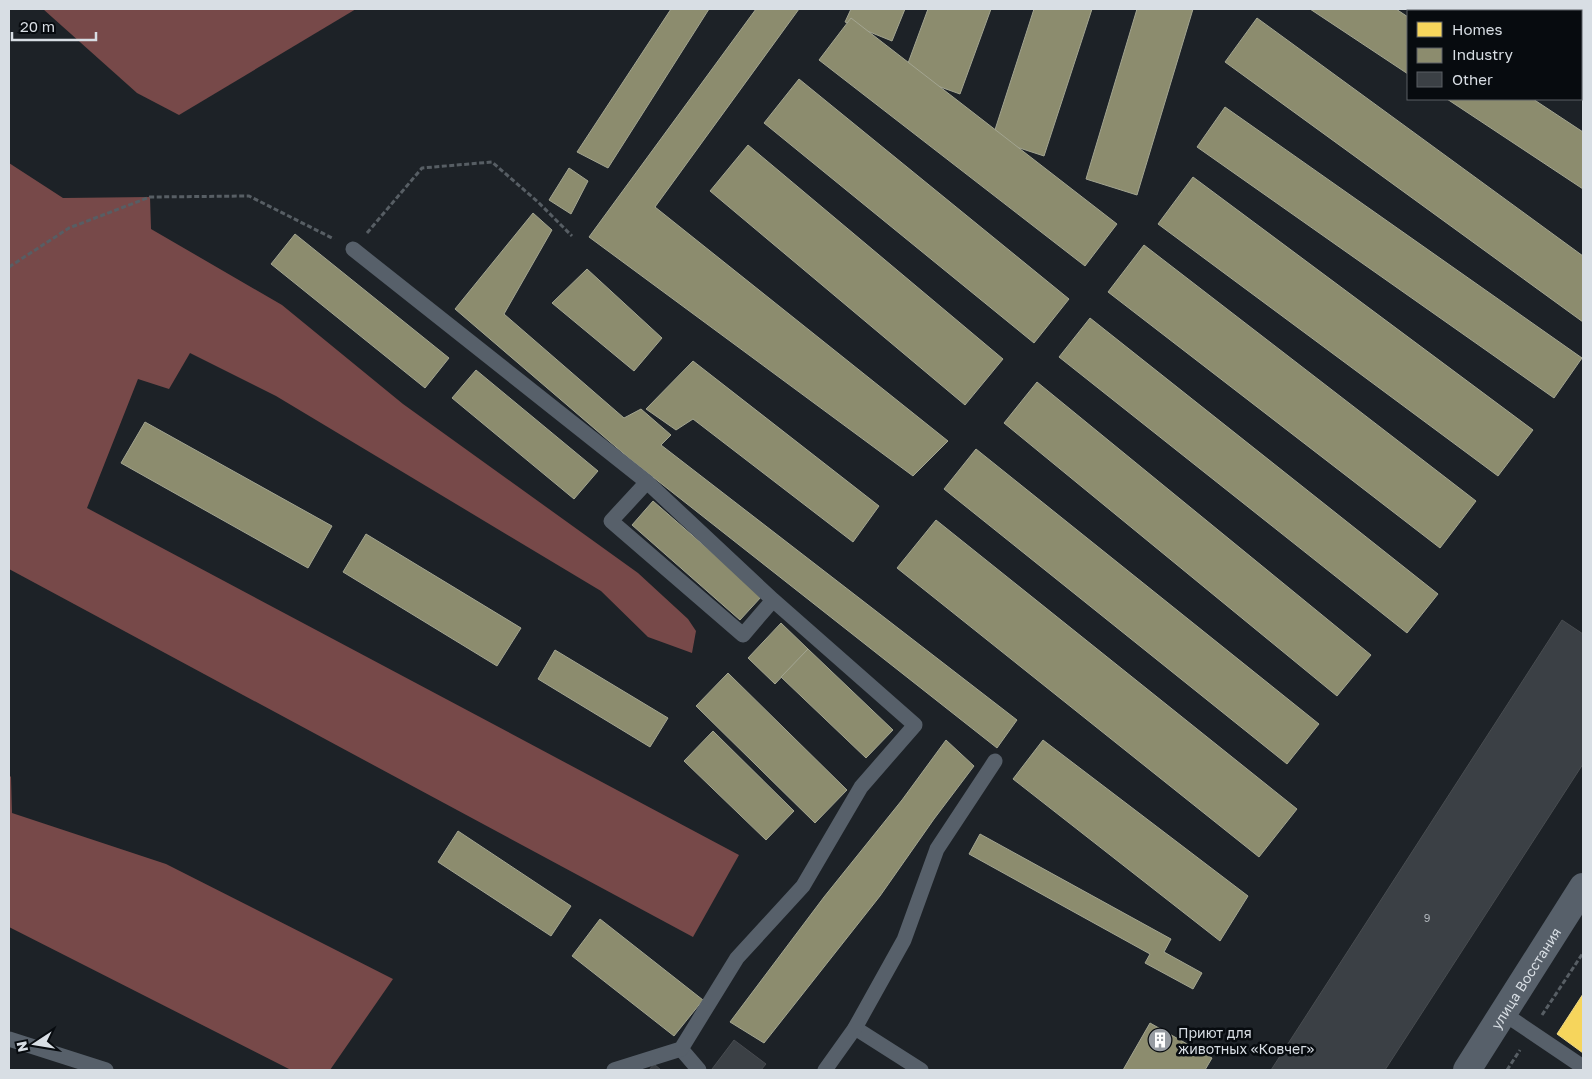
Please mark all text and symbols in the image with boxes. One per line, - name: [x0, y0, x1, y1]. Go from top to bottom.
- scale bar: [12, 10, 96, 42]
- legend: [1407, 10, 1582, 100]
- text: 20 m: [20, 17, 55, 35]
- text: Homes: [1452, 20, 1502, 38]
- text: Industry: [1452, 45, 1513, 63]
- text: Other: [1452, 70, 1493, 88]
- house number: 9: [1424, 911, 1430, 924]
- street label: улица Восстания: [1487, 924, 1564, 1032]
- north arrow: [10, 1019, 60, 1069]
- place label: Приют для животных «Ковчег»: [1178, 1024, 1315, 1057]
- building icon: Приют для животных «Ковчег»: [1147, 1027, 1173, 1053]
- text: N: [12, 1040, 31, 1054]

